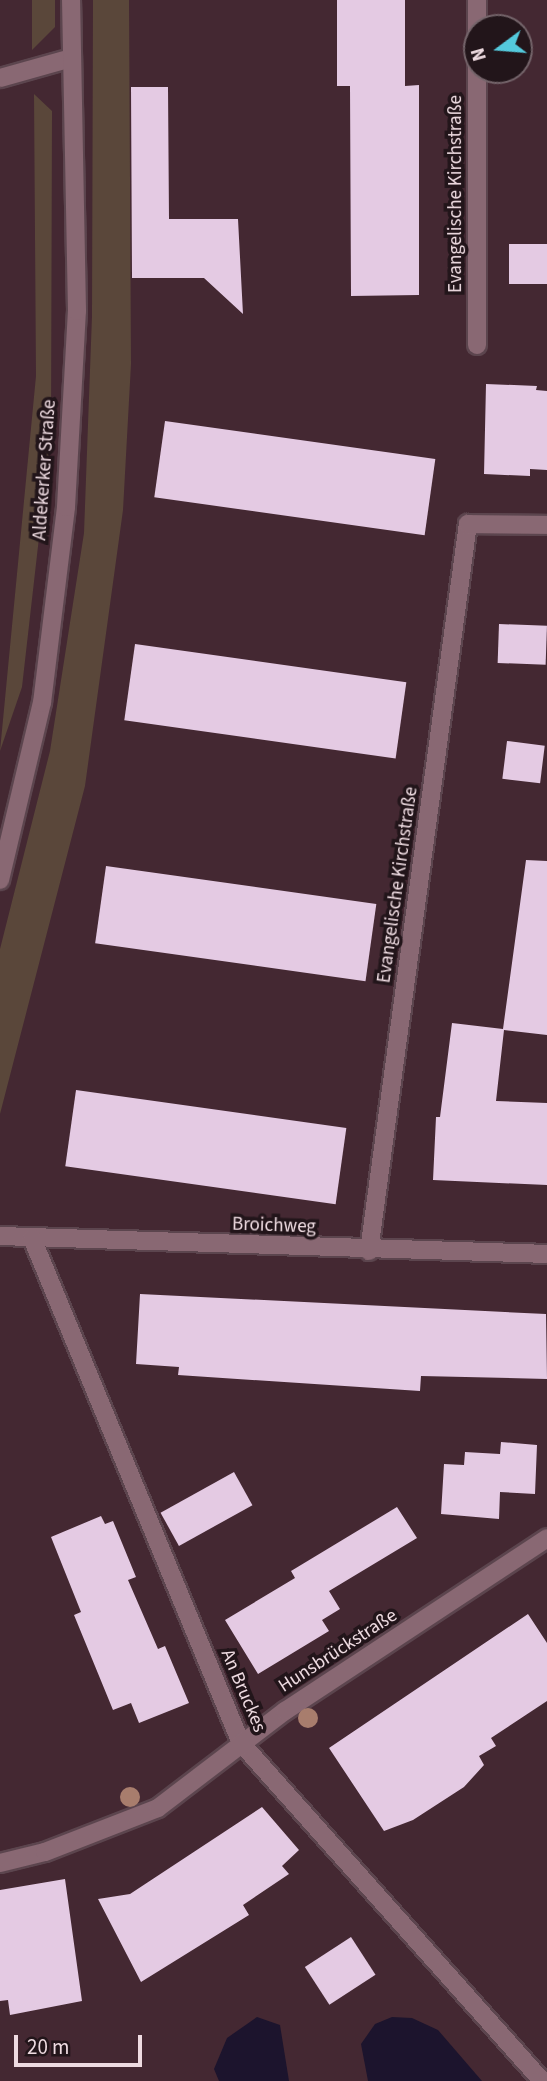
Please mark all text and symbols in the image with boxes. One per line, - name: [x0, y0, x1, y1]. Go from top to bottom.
- north arrow: [463, 14, 533, 84]
- text: N: [465, 45, 494, 64]
- street label: Evangelische Kirchstraße: [445, 95, 467, 293]
- street label: Aldekerker Straße: [29, 399, 61, 541]
- street label: Evangelische Kirchstraße: [373, 785, 423, 985]
- street label: Broichweg: [232, 1213, 316, 1239]
- street label: Hunsbrückstraße: [274, 1604, 402, 1698]
- street label: An Bruckes: [215, 1646, 271, 1736]
- scale bar: [18, 2022, 145, 2066]
- text: 20 m: [27, 2032, 69, 2062]

